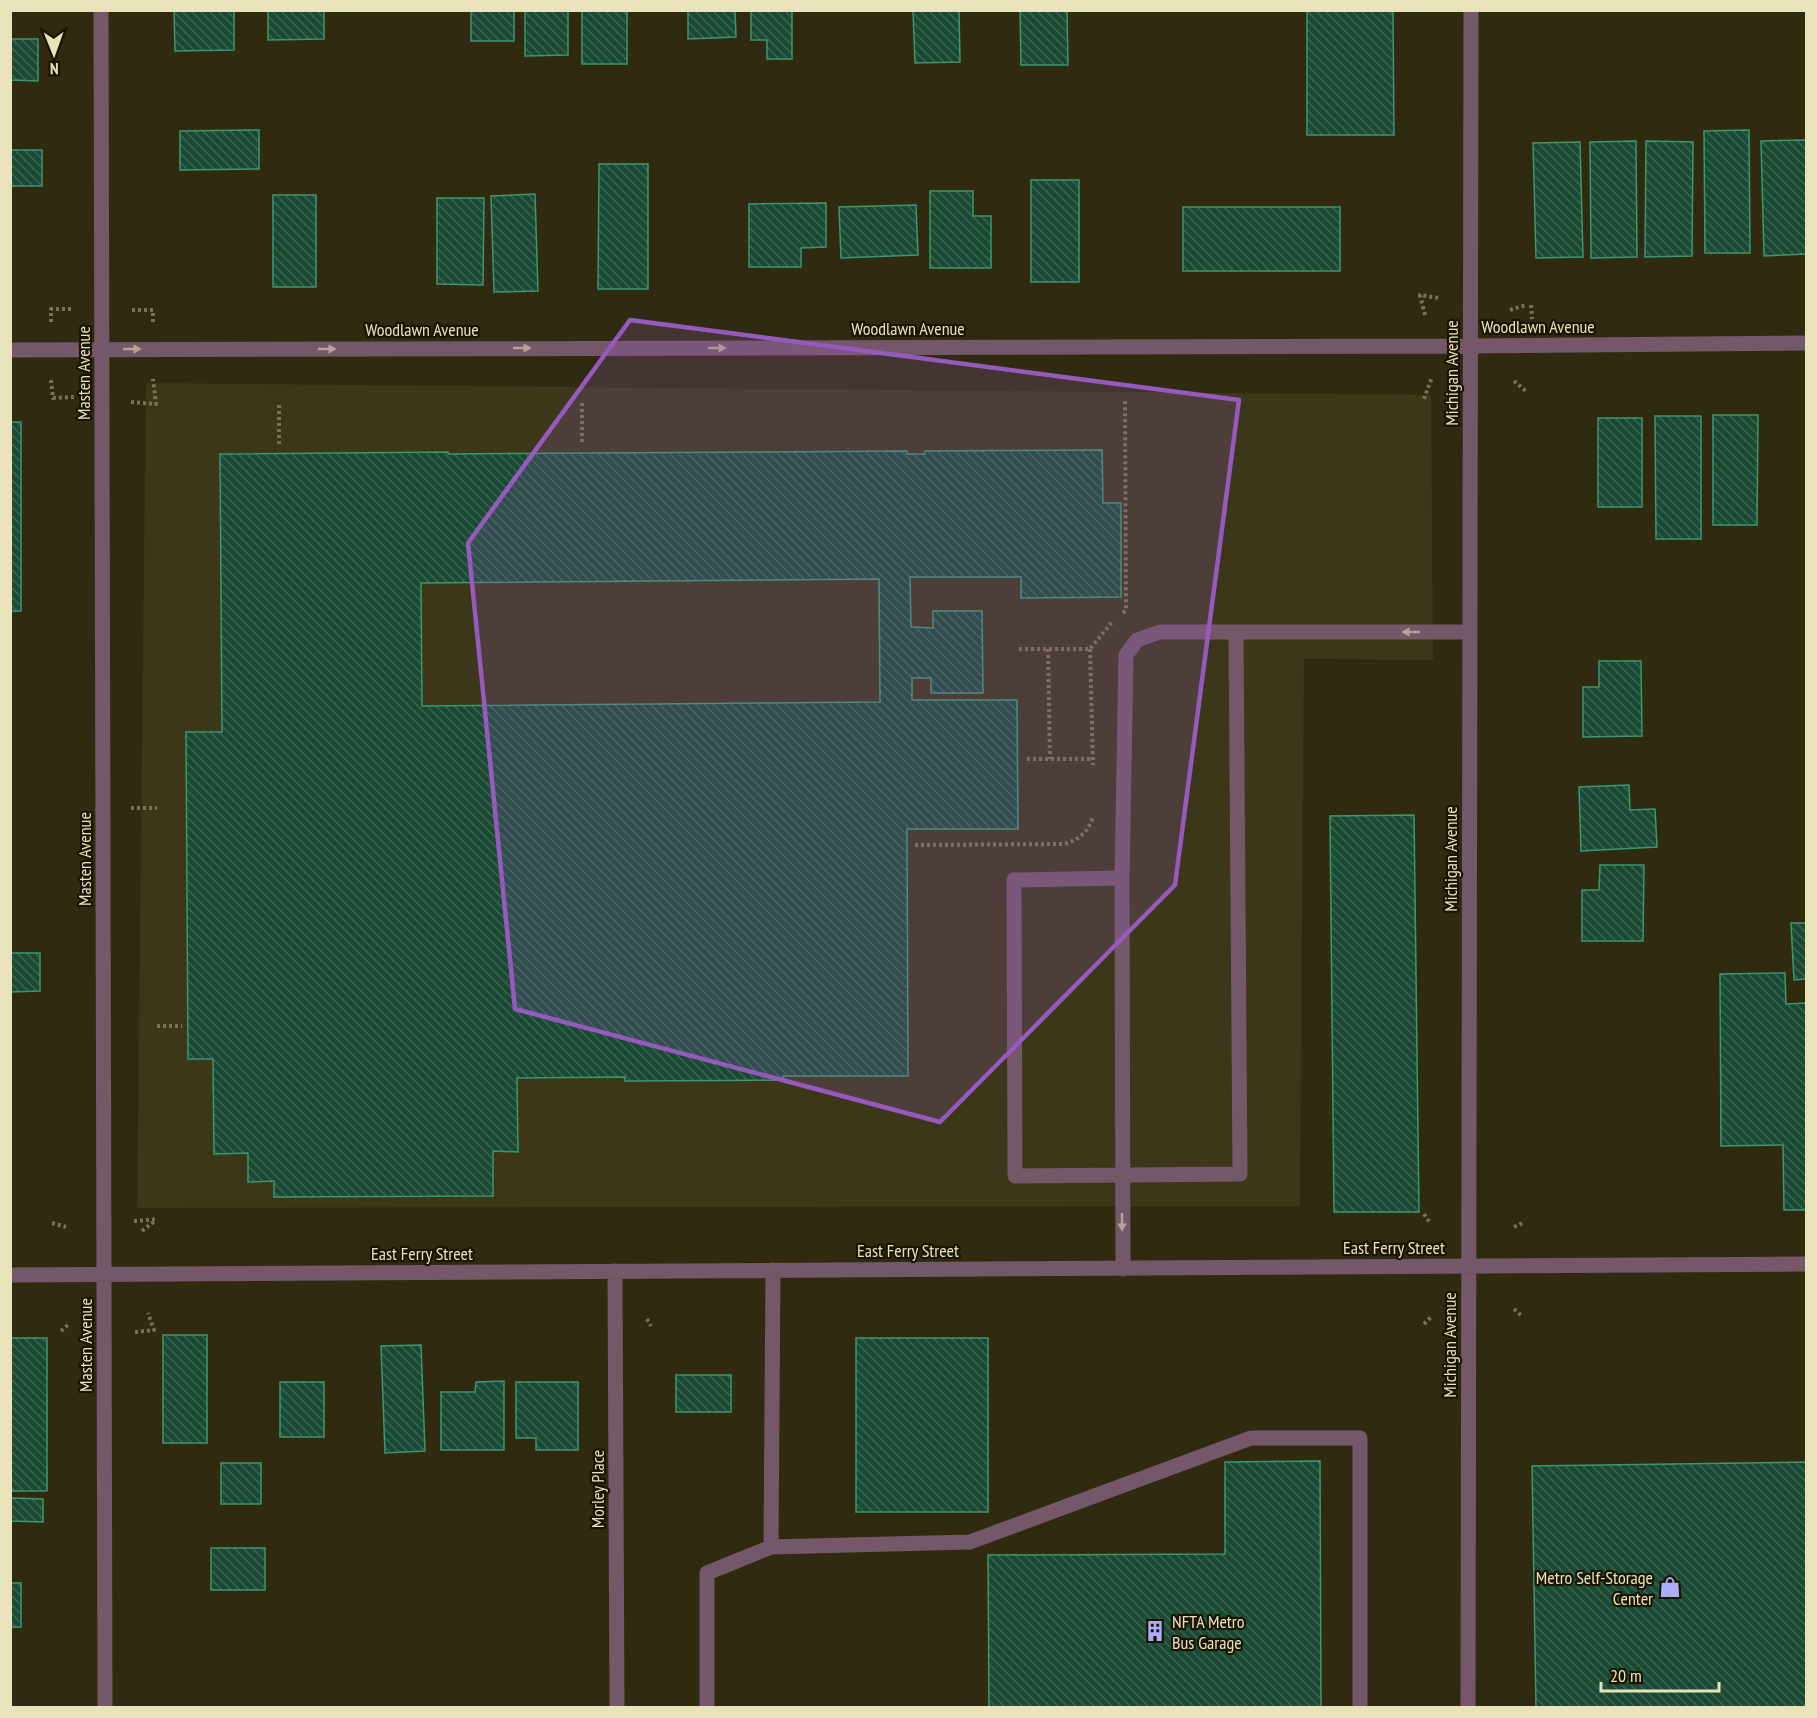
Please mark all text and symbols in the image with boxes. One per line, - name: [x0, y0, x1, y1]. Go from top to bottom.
- north arrow: [24, 24, 84, 84]
- text: N: [50, 59, 59, 79]
- street label: Woodlawn Avenue: [1481, 315, 1595, 338]
- street label: Woodlawn Avenue: [851, 317, 965, 340]
- street label: Woodlawn Avenue: [365, 318, 479, 341]
- street label: Michigan Avenue: [1440, 320, 1463, 426]
- street label: Masten Avenue: [72, 326, 95, 420]
- one-way arrow: [512, 343, 531, 353]
- one-way arrow: [707, 343, 726, 353]
- one-way arrow: [122, 344, 141, 354]
- one-way arrow: [317, 344, 336, 354]
- one-way arrow: [1402, 627, 1421, 637]
- street label: Michigan Avenue: [1439, 806, 1462, 912]
- street label: Masten Avenue: [73, 812, 96, 906]
- one-way arrow: [1117, 1212, 1127, 1231]
- street label: East Ferry Street: [1343, 1236, 1445, 1259]
- street label: East Ferry Street: [857, 1239, 959, 1262]
- street label: East Ferry Street: [371, 1242, 473, 1265]
- street label: Michigan Avenue: [1438, 1292, 1461, 1398]
- street label: Masten Avenue: [74, 1298, 97, 1392]
- street label: Morley Place: [586, 1450, 609, 1528]
- place label: Metro Self-Storage Center: [1536, 1566, 1653, 1610]
- shop icon: Metro Self-Storage Center: [1658, 1575, 1682, 1599]
- place label: NFTA Metro Bus Garage: [1172, 1610, 1245, 1654]
- building icon: NFTA Metro Bus Garage: [1143, 1619, 1167, 1643]
- scale bar: [1601, 1655, 1720, 1693]
- text: 20 m: [1610, 1664, 1642, 1687]

